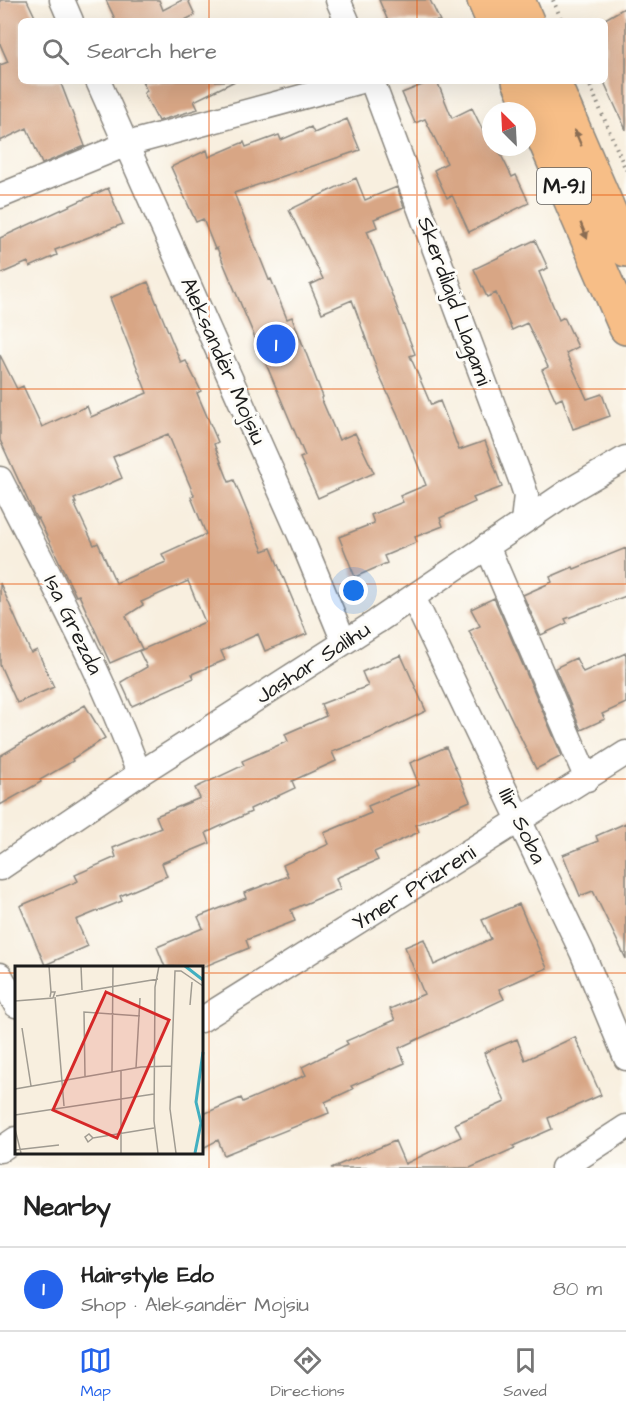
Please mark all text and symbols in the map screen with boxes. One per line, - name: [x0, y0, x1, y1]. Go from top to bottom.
- search box: [18, 18, 608, 84]
- icon: search: [39, 35, 72, 68]
- text: Search here: [87, 36, 217, 67]
- north arrow: [482, 102, 536, 156]
- one-way arrow: [573, 129, 582, 147]
- road number: M-9.1: [537, 168, 591, 204]
- street label: Skerdilajd Llagami: [408, 212, 499, 390]
- one-way arrow: [580, 222, 589, 240]
- street label: Aleksandër Mojsiu: [172, 272, 274, 450]
- pin: 1: [256, 322, 296, 366]
- street label: Isa Grezda: [36, 570, 110, 680]
- your location: [339, 576, 368, 605]
- street label: Jashar Salihu: [250, 614, 376, 712]
- street label: Ilir Soba: [490, 783, 554, 869]
- street label: Ymer Prizreni: [346, 838, 482, 938]
- inset map: [15, 966, 202, 1153]
- text: Nearby: [24, 1189, 111, 1225]
- text: Hairstyle Edo: [81, 1260, 214, 1291]
- text: 1: [42, 1275, 45, 1303]
- text: 80 m: [553, 1275, 602, 1303]
- text: Shop · Aleksandër Mojsiu: [81, 1291, 309, 1319]
- tab: Map: [79, 1344, 112, 1402]
- tab: Directions: [271, 1344, 345, 1402]
- tab: Saved: [503, 1344, 547, 1402]

